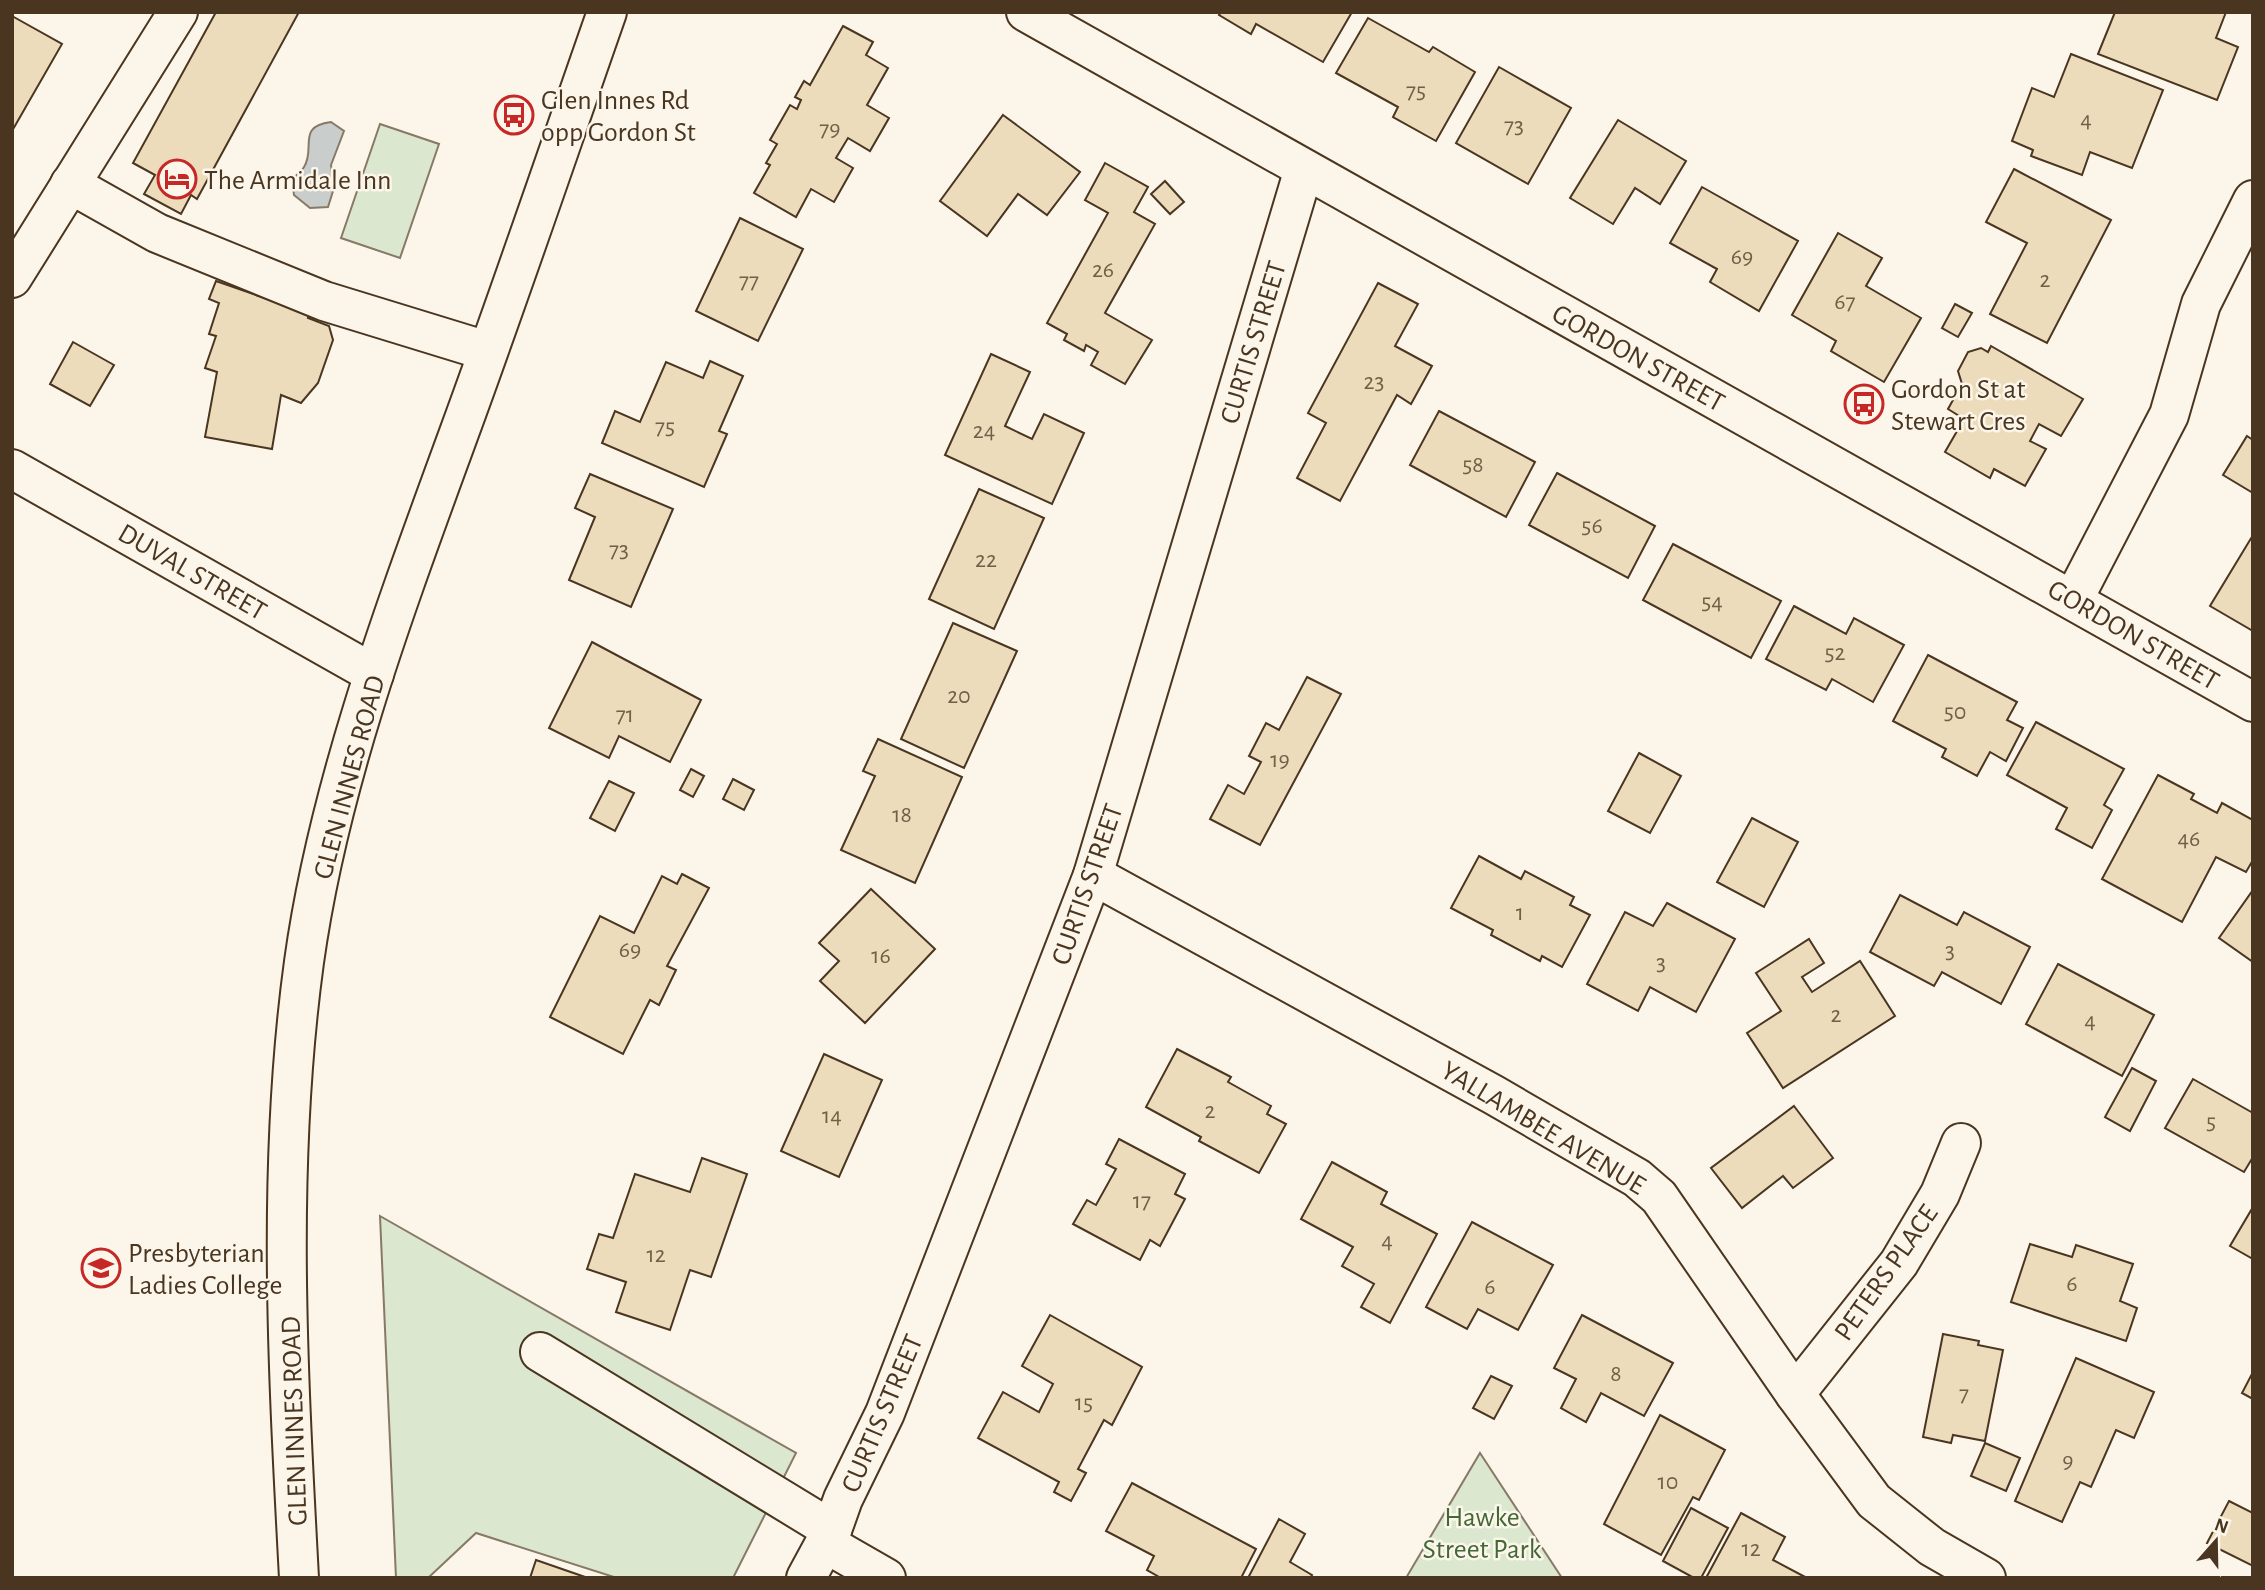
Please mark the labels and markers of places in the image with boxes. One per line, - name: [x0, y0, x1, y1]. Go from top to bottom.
- place label: Glen Innes Rd opp Gordon St: [541, 87, 696, 147]
- bus stop icon: Glen Innes Rd opp Gordon St: [493, 94, 535, 136]
- hotel icon: The Armidale Inn: [156, 158, 198, 200]
- place label: The Armidale Inn: [204, 167, 391, 195]
- place label: Gordon St at Stewart Cres: [1891, 376, 2026, 436]
- bus stop icon: Gordon St at Stewart Cres: [1843, 383, 1885, 425]
- place label: Presbyterian Ladies College: [128, 1240, 282, 1300]
- school or university icon: Presbyterian Ladies College: [80, 1247, 122, 1289]

